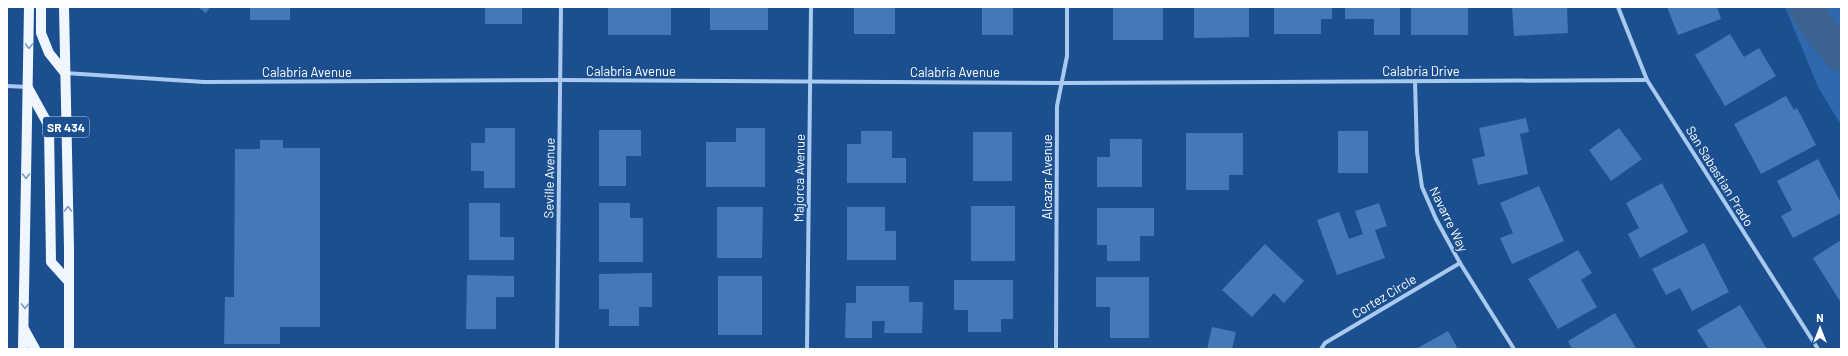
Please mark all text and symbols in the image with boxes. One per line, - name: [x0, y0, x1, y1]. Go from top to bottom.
- one-way arrow: [24, 43, 33, 49]
- street label: Calabria Avenue: [586, 63, 676, 79]
- street label: Calabria Drive: [1382, 63, 1460, 79]
- street label: Calabria Avenue: [262, 64, 352, 80]
- street label: Calabria Avenue: [910, 64, 1000, 80]
- road number: SR 434: [43, 117, 89, 137]
- street label: San Sabastian Prado: [1683, 123, 1757, 229]
- street label: Majorca Avenue: [790, 134, 808, 222]
- street label: Alcazar Avenue: [1039, 134, 1055, 220]
- street label: Seville Avenue: [540, 137, 558, 218]
- one-way arrow: [22, 173, 30, 179]
- street label: Navarre Way: [1426, 184, 1472, 254]
- one-way arrow: [64, 206, 72, 212]
- street label: Cortez Circle: [1349, 270, 1419, 321]
- one-way arrow: [20, 303, 29, 309]
- north arrow: [1800, 308, 1840, 348]
- text: N: [1816, 311, 1824, 324]

